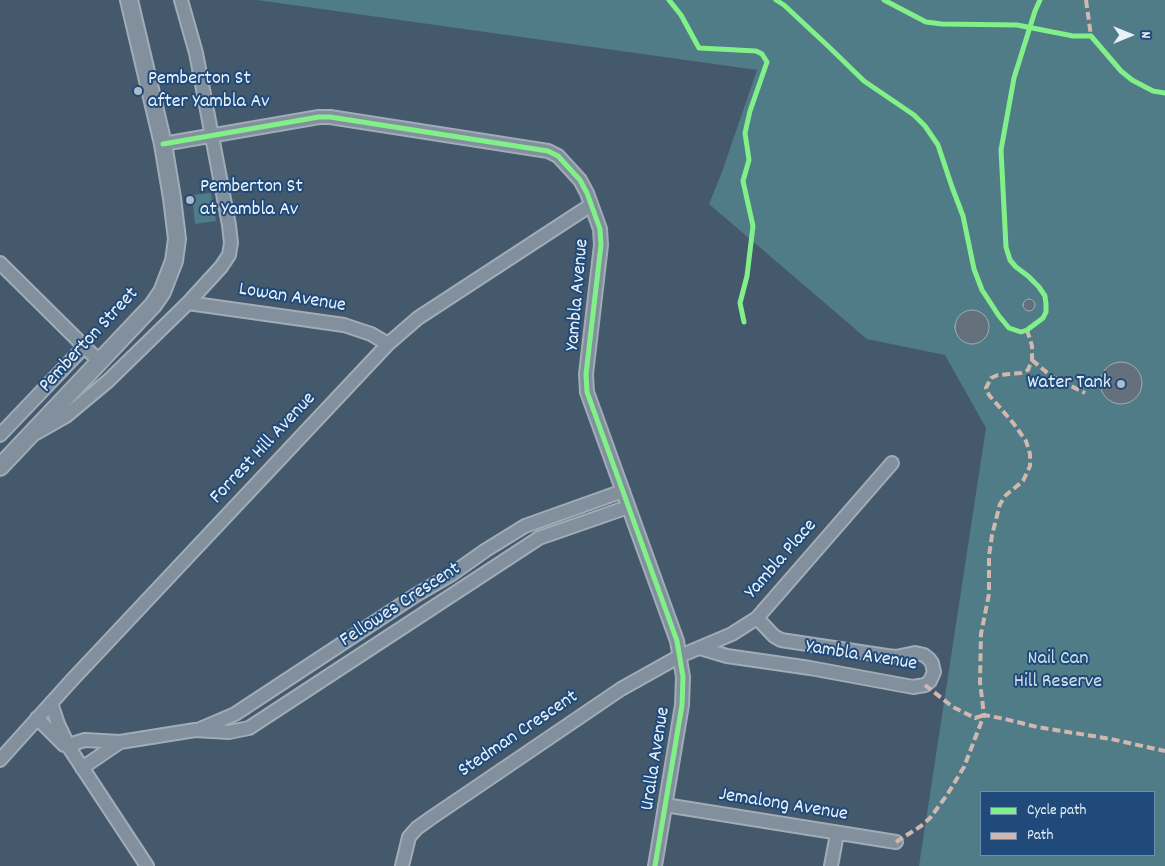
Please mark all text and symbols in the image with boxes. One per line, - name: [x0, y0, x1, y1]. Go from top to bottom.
- north arrow: [1105, 10, 1155, 60]
- text: N: [1135, 32, 1155, 38]
- place label: Pemberton St after Yambla Av: [148, 68, 270, 115]
- marker: Pemberton St after Yambla Av: [132, 85, 144, 97]
- place label: Pemberton St at Yambla Av: [200, 176, 303, 223]
- marker: Pemberton St at Yambla Av: [184, 194, 196, 206]
- street label: Yambla Avenue: [562, 238, 596, 352]
- street label: Lowan Avenue: [237, 279, 347, 319]
- street label: Pemberton Street: [35, 283, 145, 399]
- place label: Water Tank: [1027, 372, 1111, 396]
- marker: Water Tank: [1115, 378, 1127, 390]
- street label: Forrest Hill Avenue: [206, 388, 322, 510]
- street label: Yambla Place: [741, 515, 823, 605]
- street label: Fellowes Crescent: [336, 558, 466, 654]
- street label: Yambla Avenue: [804, 636, 918, 678]
- park label: Nail Can Hill Reserve: [1014, 648, 1102, 695]
- street label: Stedman Crescent: [455, 686, 583, 784]
- street label: Uralla Avenue: [637, 705, 677, 813]
- street label: Jemalong Avenue: [717, 784, 849, 828]
- legend: [980, 791, 1155, 856]
- text: Cycle path: [1027, 800, 1086, 822]
- text: Path: [1027, 825, 1053, 847]

